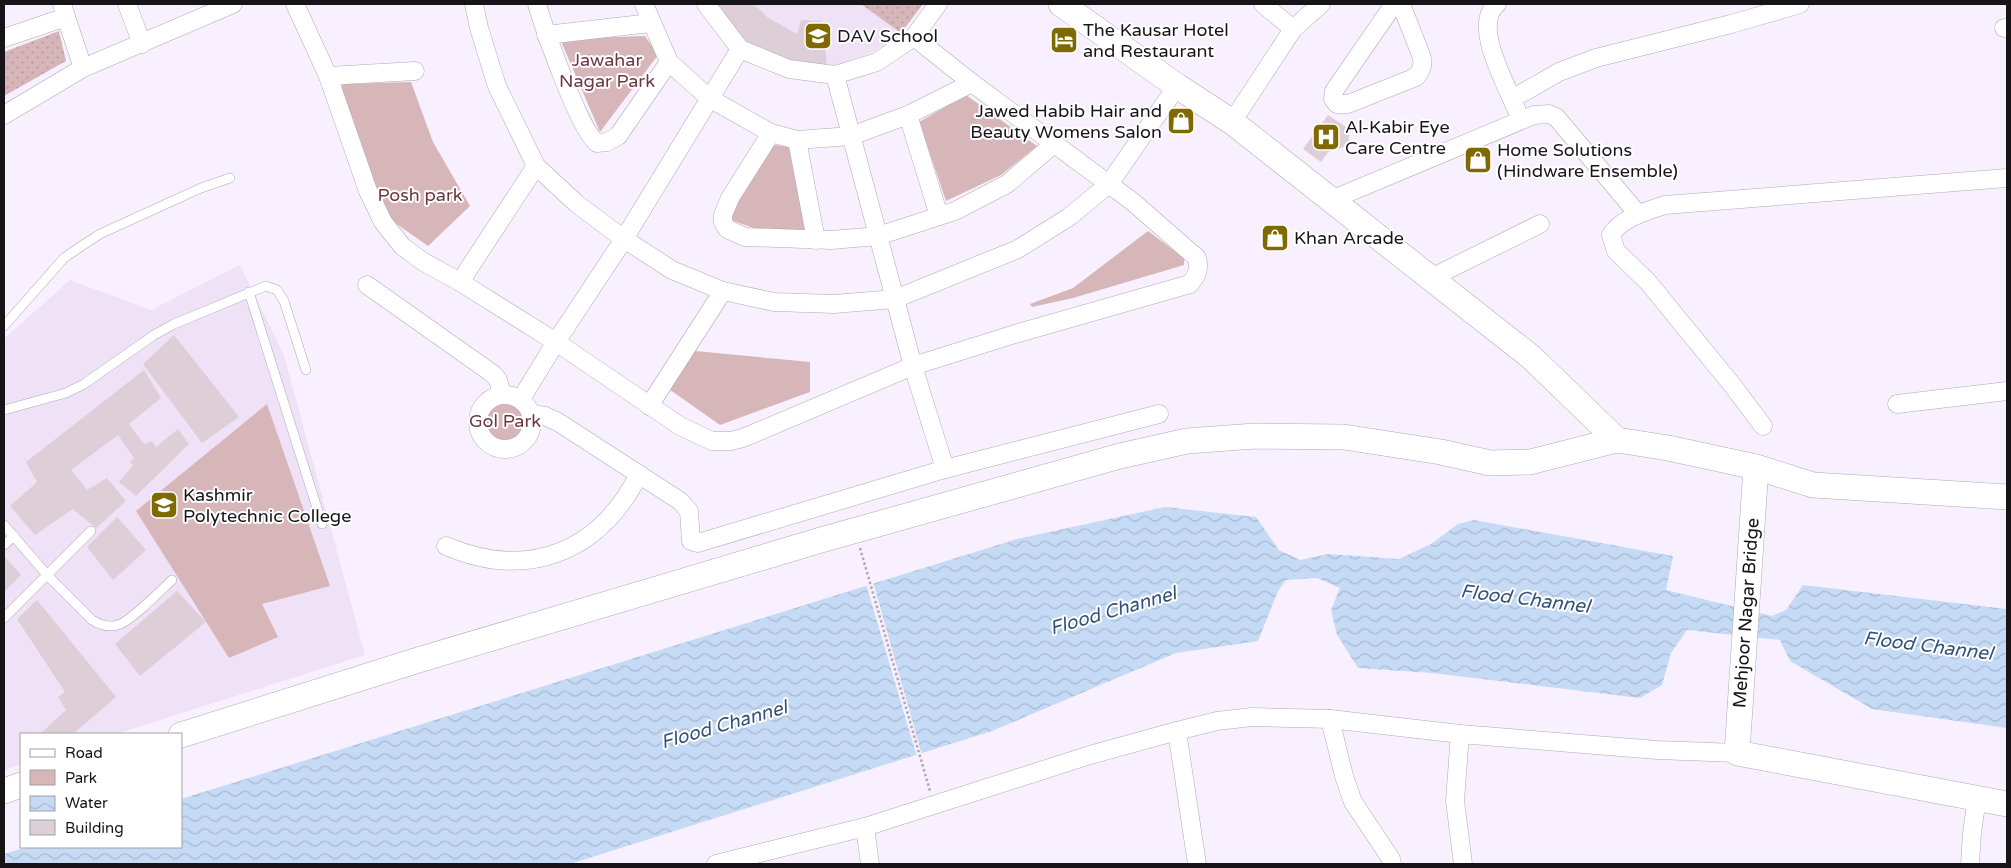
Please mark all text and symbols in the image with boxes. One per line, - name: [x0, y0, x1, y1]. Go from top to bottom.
- place label: The Kausar Hotel and Restaurant: [1083, 19, 1229, 62]
- school or university icon: DAV School: [803, 21, 833, 51]
- place label: DAV School: [837, 25, 938, 47]
- hotel icon: The Kausar Hotel and Restaurant: [1049, 25, 1079, 55]
- park label: Jawahar Nagar Park: [559, 49, 655, 92]
- place label: Jawed Habib Hair and Beauty Womens Salon: [970, 100, 1162, 143]
- shop icon: Jawed Habib Hair and Beauty Womens Salon: [1166, 106, 1196, 136]
- place label: Al-Kabir Eye Care Centre: [1345, 116, 1450, 159]
- hospital icon: Al-Kabir Eye Care Centre: [1311, 122, 1341, 152]
- place label: Home Solutions (Hindware Ensemble): [1497, 139, 1678, 182]
- shop icon: Home Solutions (Hindware Ensemble): [1463, 145, 1493, 175]
- park label: Posh park: [377, 184, 463, 206]
- shop icon: Khan Arcade: [1260, 223, 1290, 253]
- place label: Khan Arcade: [1294, 227, 1404, 249]
- park label: Gol Park: [469, 410, 541, 432]
- place label: Kashmir Polytechnic College: [183, 484, 351, 527]
- school or university icon: Kashmir Polytechnic College: [149, 490, 179, 520]
- street label: Mehjoor Nagar Bridge: [1728, 517, 1764, 709]
- water label: Flood Channel: [1459, 580, 1593, 618]
- water label: Flood Channel: [1047, 582, 1181, 640]
- water label: Flood Channel: [1862, 627, 1996, 665]
- water label: Flood Channel: [658, 696, 792, 754]
- legend: [20, 733, 182, 848]
- text: Road: [65, 744, 103, 762]
- text: Park: [65, 769, 97, 787]
- text: Water: [65, 794, 108, 812]
- text: Building: [65, 819, 124, 837]

